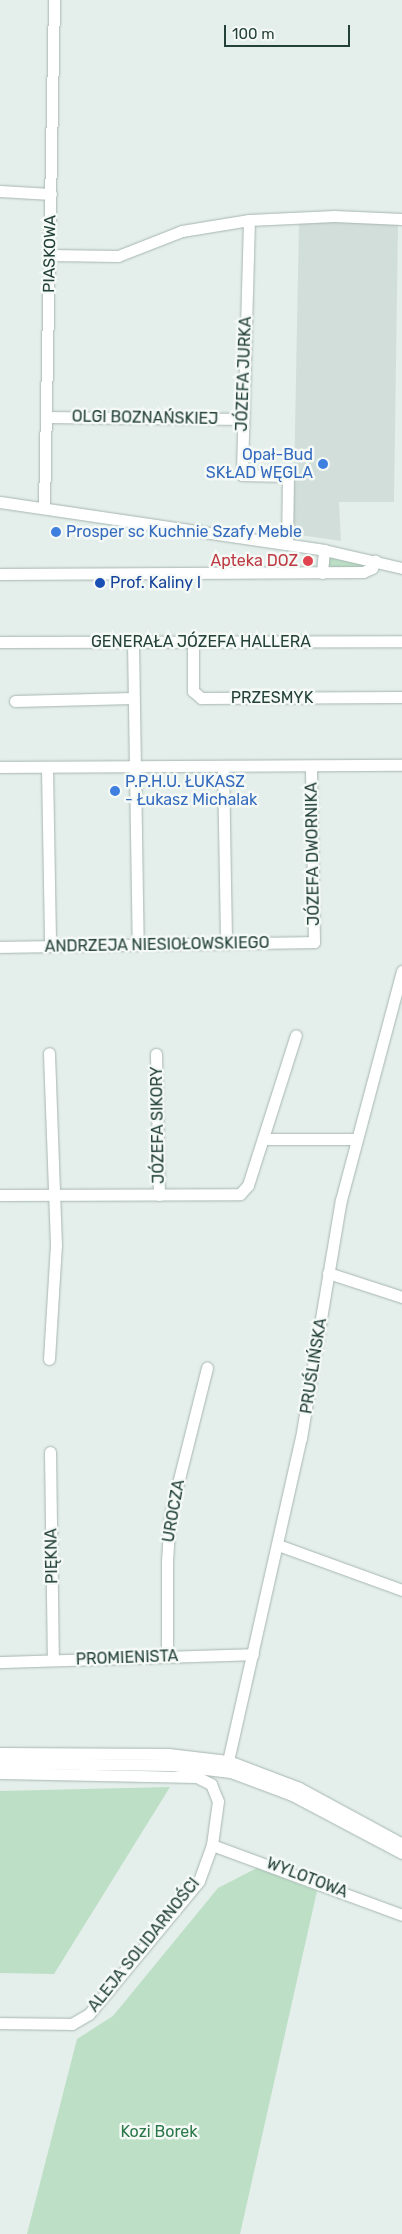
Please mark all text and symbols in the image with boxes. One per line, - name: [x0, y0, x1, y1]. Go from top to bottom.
- scale bar: [227, 15, 353, 47]
- text: 100 m: [232, 25, 274, 43]
- street label: PIASKOWA: [40, 215, 60, 293]
- street label: JÓZEFA JURKA: [232, 316, 256, 432]
- street label: OLGI BOZNAŃSKIEJ: [72, 407, 218, 429]
- place label: Opał-Bud SKŁAD WĘGLA: [206, 445, 313, 483]
- marker: Opał-Bud SKŁAD WĘGLA: [317, 458, 329, 470]
- place label: Prosper sc Kuchnie Szafy Meble: [66, 522, 303, 542]
- marker: Prosper sc Kuchnie Szafy Meble: [50, 526, 62, 538]
- place label: Apteka DOZ: [210, 551, 298, 571]
- marker: Apteka DOZ: [302, 555, 314, 567]
- place label: Prof. Kaliny I: [110, 573, 201, 593]
- marker: Prof. Kaliny I: [94, 577, 106, 589]
- street label: GENERAŁA JÓZEFA HALLERA: [91, 632, 311, 652]
- street label: PRZESMYK: [231, 688, 313, 708]
- place label: P.P.H.U. ŁUKASZ - Łukasz Michalak: [125, 772, 257, 810]
- street label: JÓZEFA DWORNIKA: [302, 782, 324, 926]
- marker: P.P.H.U. ŁUKASZ - Łukasz Michalak: [109, 785, 121, 797]
- street label: ANDRZEJA NIESIOŁOWSKIEGO: [44, 933, 270, 957]
- street label: JÓZEFA SIKORY: [147, 1066, 169, 1184]
- street label: PRUŚLIŃSKA: [297, 1317, 331, 1415]
- street label: UROCZA: [159, 1478, 189, 1544]
- street label: PIĘKNA: [42, 1528, 62, 1584]
- street label: PROMIENISTA: [75, 1647, 179, 1669]
- street label: WYLOTOWA: [264, 1854, 350, 1902]
- street label: ALEJA SOLIDARNOŚCI: [84, 1874, 204, 2016]
- park label: Kozi Borek: [120, 2122, 198, 2142]

